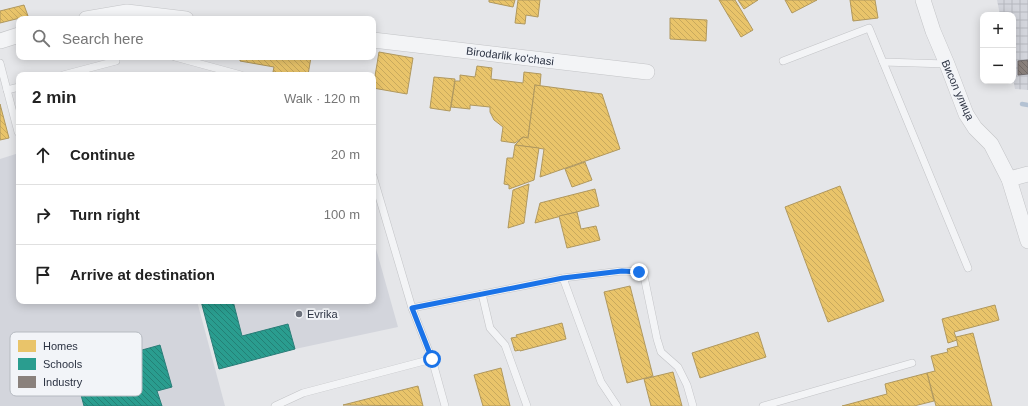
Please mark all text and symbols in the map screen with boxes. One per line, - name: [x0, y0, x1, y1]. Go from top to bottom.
- map controls: [980, 12, 1016, 84]
- button: +: [980, 12, 1016, 48]
- search box: [16, 16, 376, 60]
- icon: search: [30, 27, 52, 49]
- text: Search here: [62, 30, 144, 47]
- street label: Birodarlik ko'chasi: [465, 45, 555, 67]
- button: −: [980, 48, 1016, 84]
- street label: Висол улица: [939, 58, 977, 123]
- text: 2 min: [32, 88, 76, 107]
- text: Walk · 120 m: [284, 91, 360, 106]
- icon: ahead: [32, 144, 54, 166]
- text: Continue: [70, 146, 135, 163]
- text: 20 m: [331, 147, 360, 162]
- icon: right: [32, 204, 54, 226]
- text: Turn right: [70, 206, 140, 223]
- text: 100 m: [324, 207, 360, 222]
- route end: [630, 263, 648, 281]
- icon: arrive: [32, 264, 54, 286]
- text: Arrive at destination: [70, 266, 215, 283]
- place label: Evrika: [307, 308, 338, 320]
- marker: Evrika: [294, 309, 304, 319]
- legend: [10, 332, 142, 396]
- text: Homes: [43, 340, 78, 352]
- route start: [423, 350, 441, 368]
- text: Schools: [43, 358, 83, 370]
- text: Industry: [43, 376, 83, 388]

